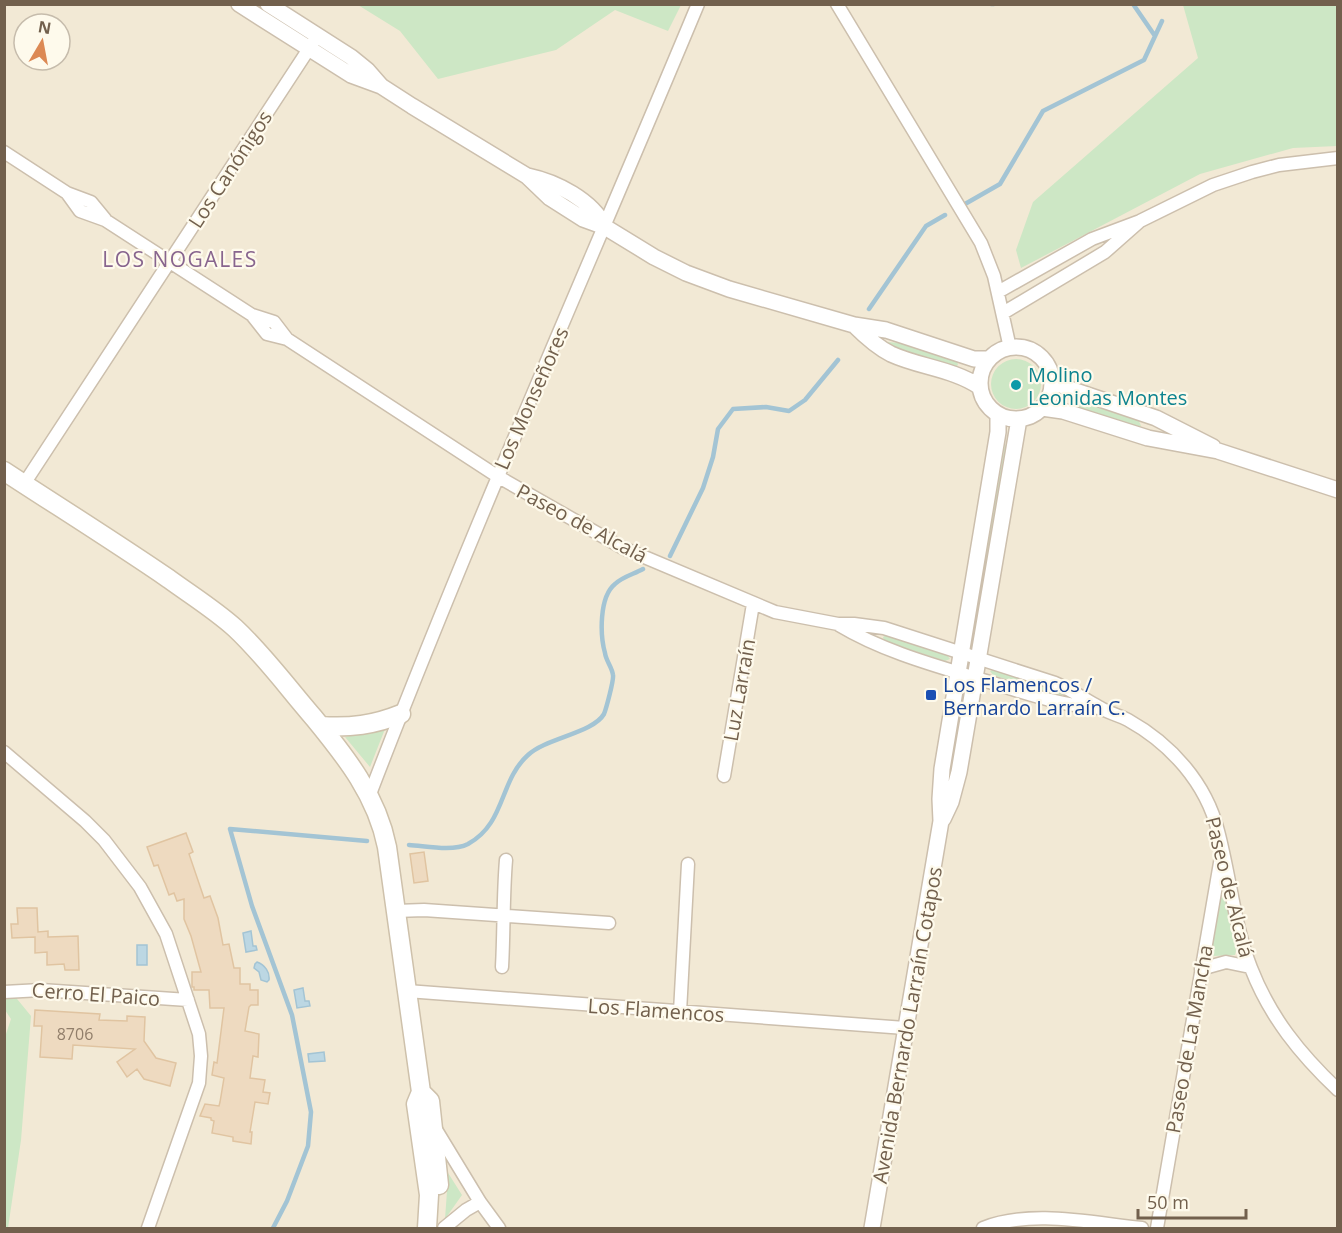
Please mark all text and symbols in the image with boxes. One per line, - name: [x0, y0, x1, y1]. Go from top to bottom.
- north arrow: [12, 12, 72, 72]
- text: N: [36, 15, 53, 39]
- street label: Los Canónigos: [182, 105, 278, 233]
- district label: LOS NOGALES: [102, 245, 258, 273]
- street label: Los Monseñores: [487, 322, 575, 474]
- place label: Molino Leonidas Montes: [1028, 361, 1187, 411]
- marker: Molino Leonidas Montes: [1009, 378, 1023, 392]
- street label: Paseo de Alcalá: [512, 477, 652, 569]
- street label: Luz Larraín: [717, 637, 761, 743]
- place label: Los Flamencos / Bernardo Larraín C.: [943, 671, 1126, 721]
- marker: Los Flamencos / Bernardo Larraín C.: [924, 688, 938, 702]
- street label: Paseo de Alcalá: [1199, 814, 1261, 960]
- street label: Avenida Bernardo Larraín Cotapos: [866, 864, 948, 1186]
- street label: Paseo de La Mancha: [1159, 943, 1219, 1135]
- street label: Cerro El Paico: [31, 976, 161, 1012]
- street label: Los Flamencos: [587, 992, 725, 1028]
- house number: 8706: [57, 1023, 93, 1045]
- scale bar: [1138, 1182, 1246, 1220]
- text: 50 m: [1147, 1190, 1189, 1214]

